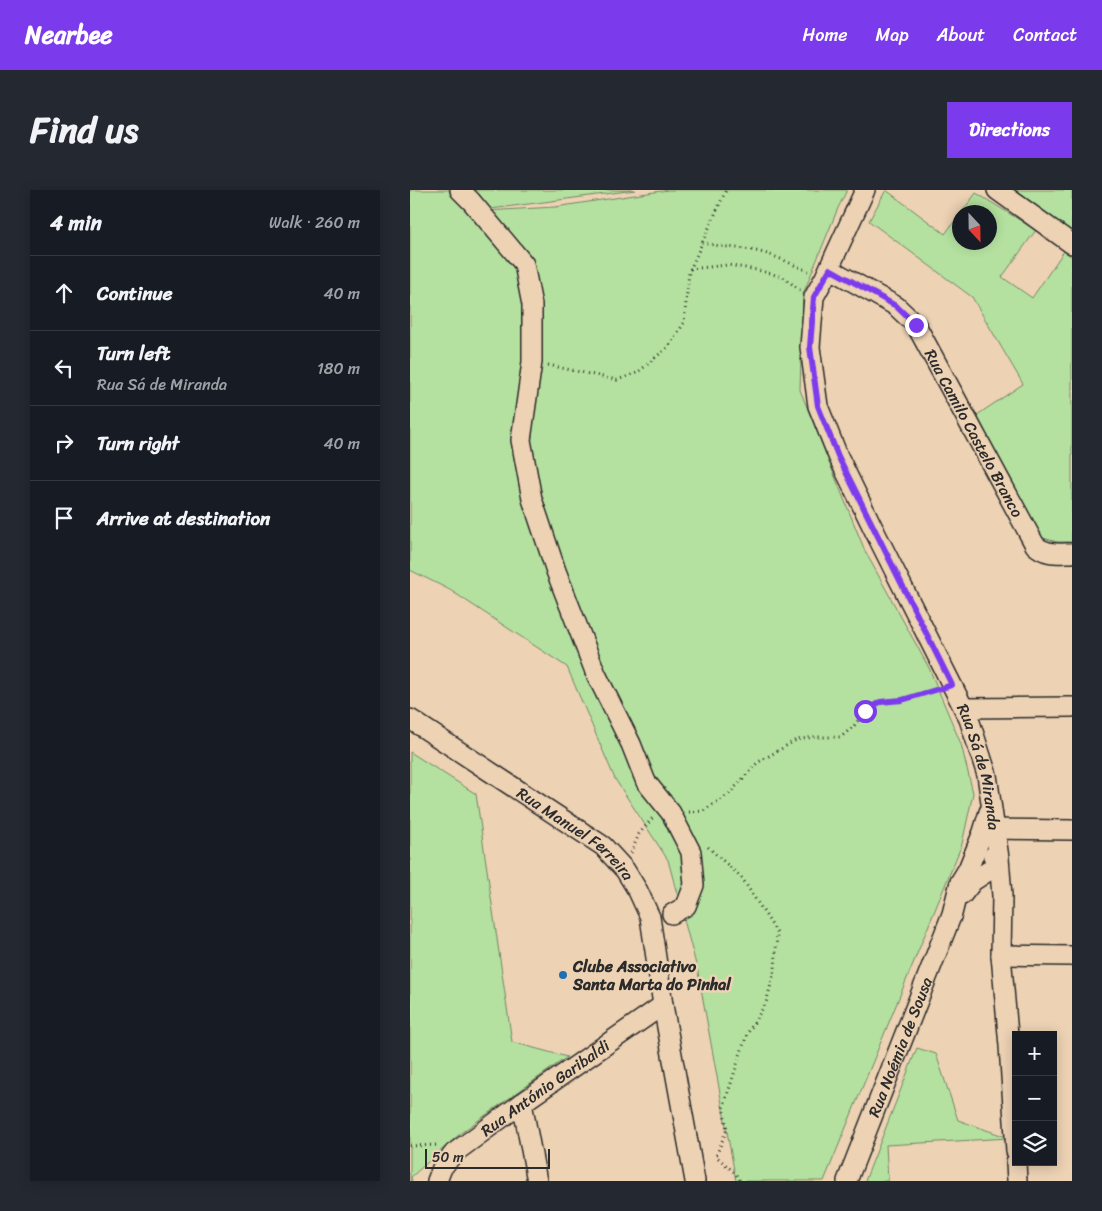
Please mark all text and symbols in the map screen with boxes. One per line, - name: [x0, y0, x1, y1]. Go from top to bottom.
- text: Nearbee: [25, 14, 113, 56]
- text: Home: [803, 19, 848, 51]
- text: Map: [876, 19, 909, 51]
- text: About: [937, 19, 985, 51]
- text: Contact: [1013, 19, 1077, 51]
- text: Find us: [30, 99, 138, 161]
- button: Directions: [947, 102, 1072, 158]
- text: 4 min: [50, 204, 102, 242]
- north arrow: [952, 205, 997, 250]
- text: Walk · 260 m: [269, 208, 360, 237]
- text: Continue: [97, 277, 173, 310]
- icon: ahead: [50, 279, 78, 307]
- text: 40 m: [323, 279, 360, 308]
- route end: [905, 314, 928, 337]
- text: Turn left: [97, 337, 170, 370]
- street label: Rua Camilo Castelo Branco: [916, 343, 1032, 523]
- icon: left: [50, 354, 78, 382]
- text: 180 m: [317, 354, 360, 383]
- text: Rua Sá de Miranda: [97, 370, 227, 399]
- text: Turn right: [97, 427, 179, 460]
- icon: right: [50, 429, 78, 457]
- text: 40 m: [323, 429, 360, 458]
- text: Arrive at destination: [97, 502, 270, 535]
- icon: arrive: [50, 504, 78, 532]
- street label: Rua Sá de Miranda: [948, 698, 1009, 832]
- route start: [854, 700, 877, 723]
- street label: Rua Manuel Ferreira: [511, 779, 642, 886]
- place label: Clube Associativo Santa Marta do Pinhal: [572, 952, 732, 999]
- marker: Clube Associativo Santa Marta do Pinhal: [557, 969, 569, 981]
- street label: Rua Noémia de Sousa: [859, 973, 941, 1122]
- map controls: [1012, 1031, 1057, 1166]
- button: +: [1012, 1031, 1057, 1076]
- street label: Rua António Garibaldi: [474, 1032, 616, 1144]
- button: −: [1012, 1076, 1057, 1121]
- button: layers: [1012, 1121, 1057, 1166]
- text: 50 m: [432, 1145, 464, 1170]
- scale bar: [425, 1146, 550, 1169]

